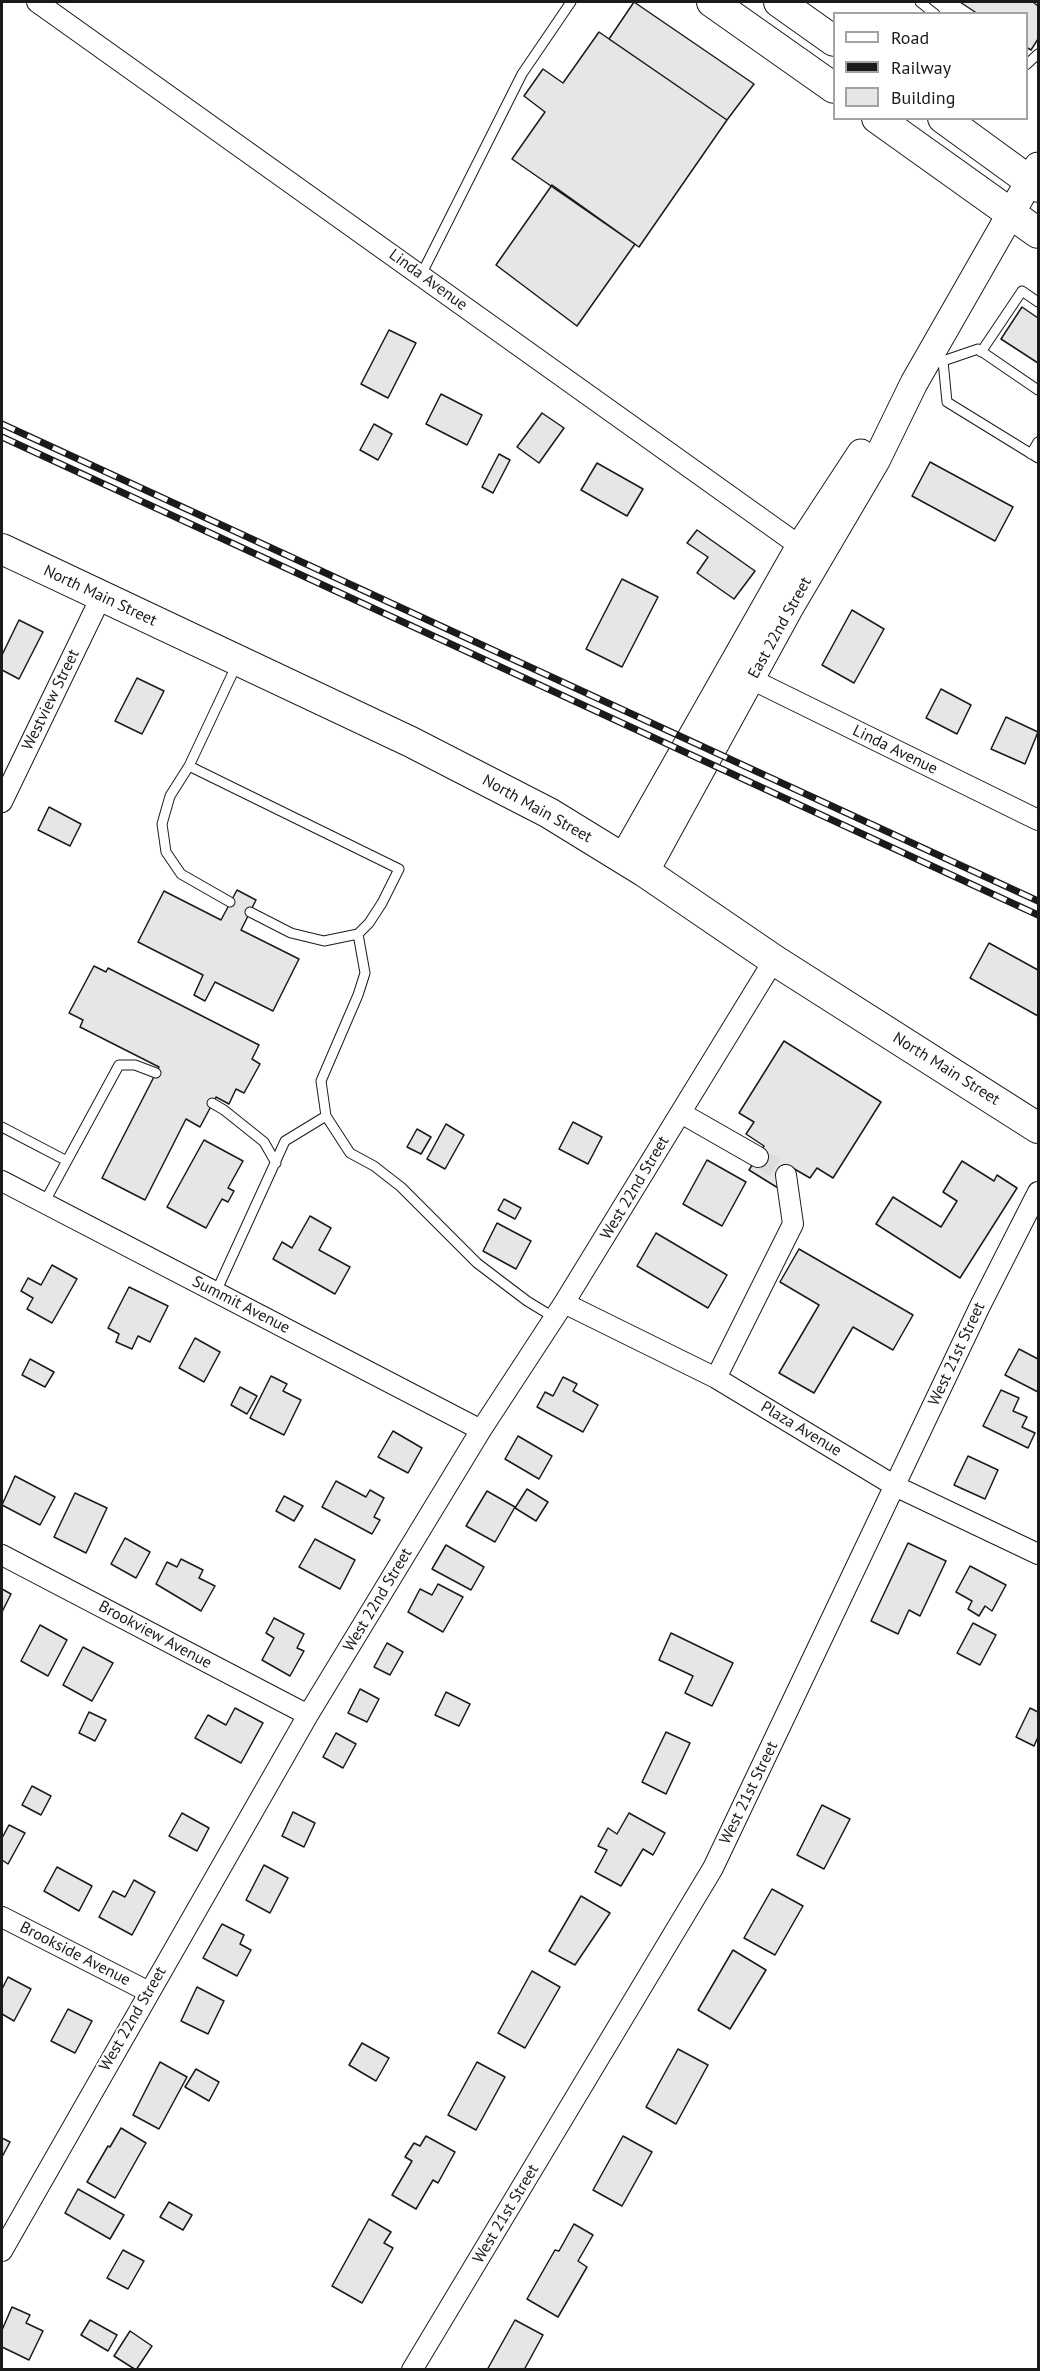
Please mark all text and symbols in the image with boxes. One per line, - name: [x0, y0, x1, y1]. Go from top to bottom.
- legend: [833, 12, 1028, 120]
- text: Road: [891, 26, 929, 49]
- text: Railway: [891, 56, 951, 79]
- text: Building: [891, 86, 955, 109]
- street label: Linda Avenue: [385, 245, 471, 315]
- street label: North Main Street: [40, 561, 160, 631]
- street label: East 22nd Street: [744, 574, 816, 682]
- street label: Westview Street: [18, 646, 84, 754]
- street label: Linda Avenue: [849, 721, 941, 779]
- street label: North Main Street: [479, 771, 595, 847]
- street label: North Main Street: [889, 1028, 1003, 1110]
- street label: West 22nd Street: [597, 1133, 673, 1243]
- street label: Summit Avenue: [189, 1272, 293, 1338]
- street label: West 21st Street: [925, 1299, 989, 1409]
- street label: Plaza Avenue: [757, 1397, 845, 1461]
- street label: West 22nd Street: [340, 1545, 416, 1655]
- street label: Brookview Avenue: [95, 1597, 215, 1673]
- street label: West 21st Street: [716, 1739, 782, 1847]
- street label: Brookside Avenue: [16, 1918, 134, 1990]
- street label: West 22nd Street: [95, 1964, 171, 2074]
- street label: West 21st Street: [469, 2161, 543, 2267]

